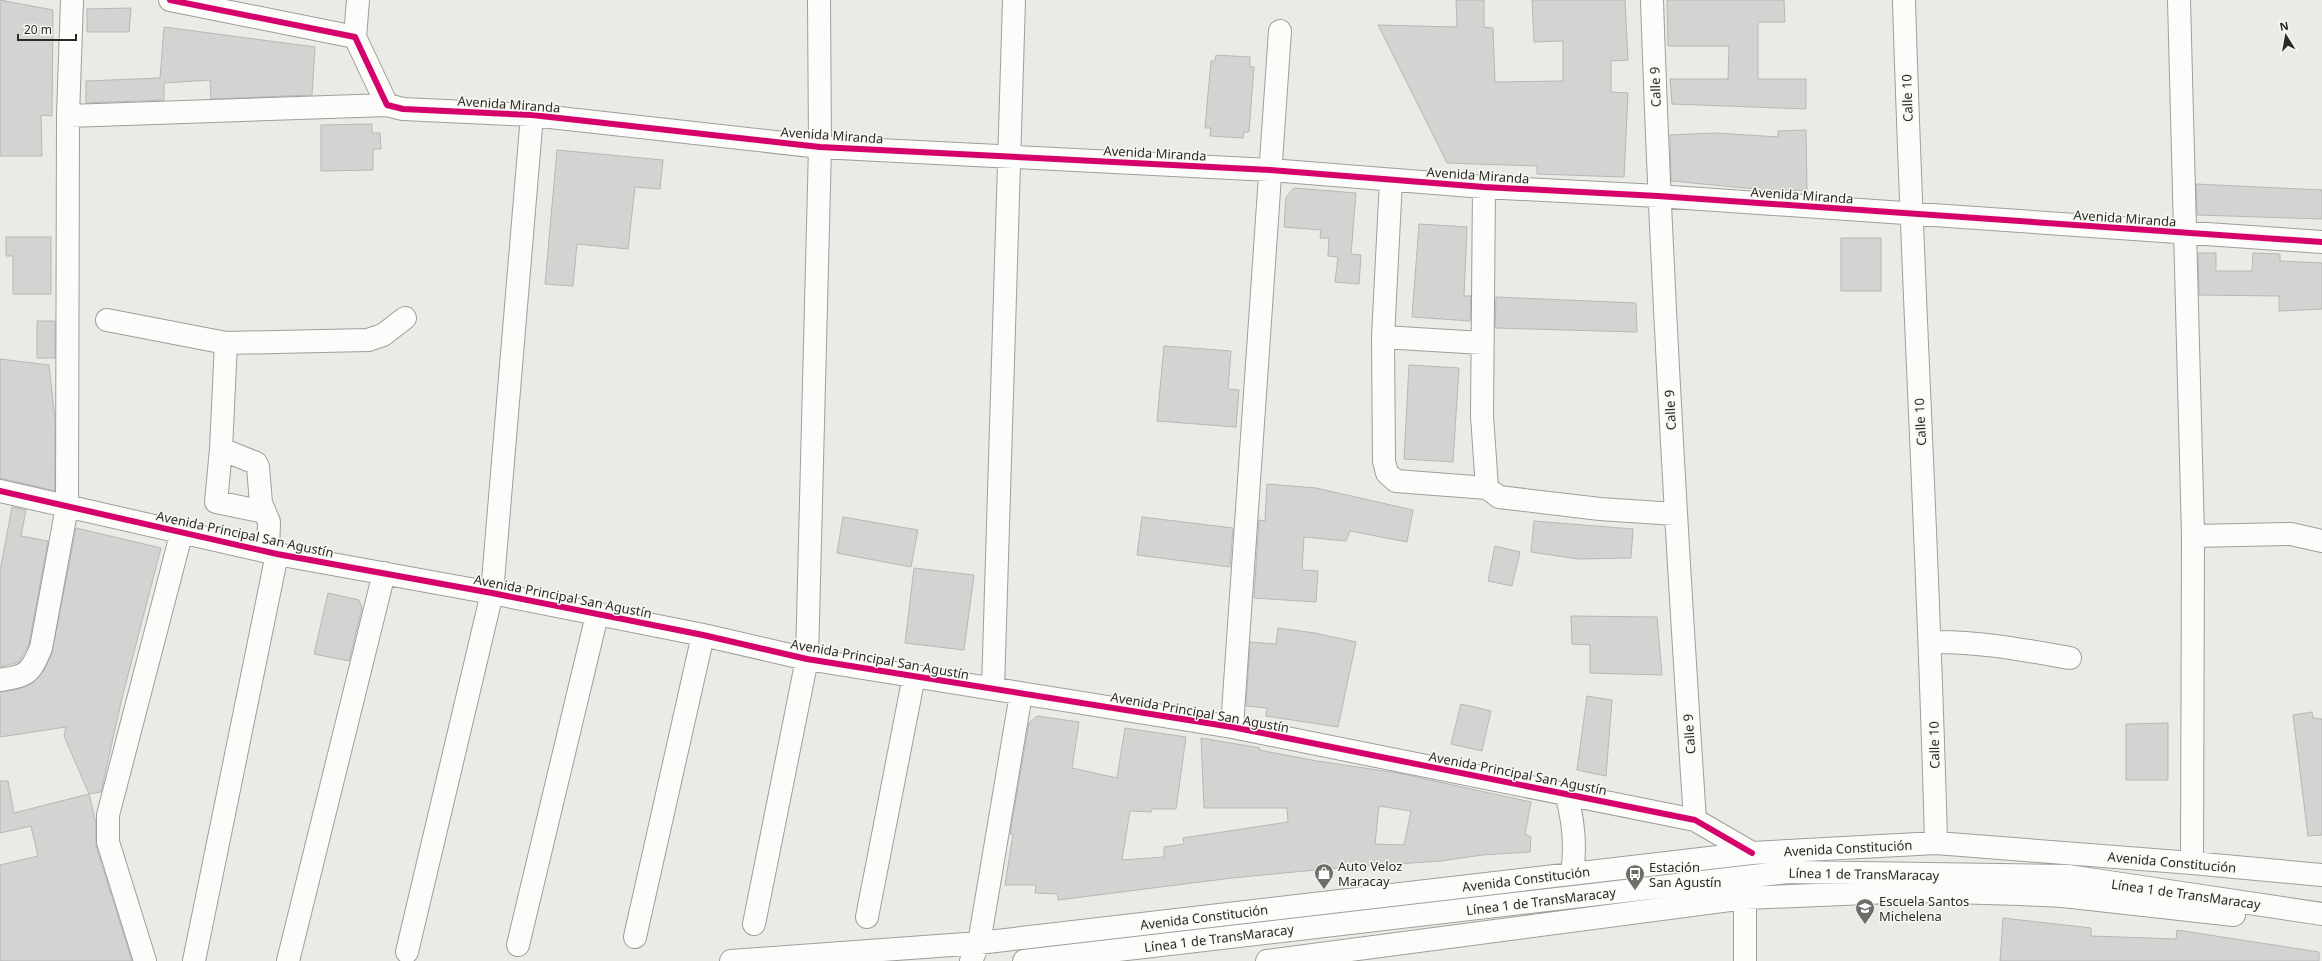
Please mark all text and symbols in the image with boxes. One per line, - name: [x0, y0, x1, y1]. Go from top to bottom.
- scale bar: [18, 16, 76, 42]
- north arrow: [2266, 16, 2306, 56]
- text: N: [2278, 17, 2290, 34]
- text: 20 m: [24, 21, 52, 38]
- street label: Calle 9: [1645, 67, 1665, 107]
- street label: Calle 10: [1897, 74, 1917, 122]
- street label: Avenida Miranda: [457, 91, 561, 117]
- street label: Avenida Miranda: [780, 122, 884, 148]
- street label: Avenida Miranda: [1103, 141, 1207, 165]
- street label: Avenida Miranda: [1426, 162, 1530, 188]
- street label: Avenida Miranda: [1750, 182, 1854, 208]
- street label: Avenida Miranda: [2073, 205, 2177, 231]
- street label: Calle 9: [1660, 389, 1680, 431]
- street label: Calle 10: [1910, 398, 1930, 446]
- street label: Avenida Principal San Agustín: [155, 506, 335, 562]
- street label: Avenida Principal San Agustín: [472, 570, 654, 622]
- street label: Avenida Principal San Agustín: [789, 634, 971, 684]
- street label: Avenida Principal San Agustín: [1109, 687, 1291, 737]
- street label: Calle 9: [1679, 713, 1699, 755]
- street label: Calle 10: [1925, 721, 1943, 769]
- street label: Avenida Principal San Agustín: [1427, 747, 1609, 799]
- street label: Avenida Constitución: [1783, 836, 1913, 860]
- street label: Avenida Constitución: [2107, 847, 2237, 877]
- place label: Auto Veloz Maracay: [1338, 857, 1402, 890]
- place label: Estación San Agustín: [1649, 858, 1722, 891]
- shop icon: Auto Veloz Maracay: [1313, 862, 1335, 890]
- street label: Avenida Constitución: [1461, 862, 1591, 896]
- bus stop icon: Estación San Agustín: [1624, 863, 1646, 891]
- street label: Línea 1 de TransMaracay: [1789, 864, 1940, 884]
- street label: Línea 1 de TransMaracay: [2110, 875, 2262, 913]
- street label: Línea 1 de TransMaracay: [1465, 883, 1617, 919]
- place label: Escuela Santos Michelena: [1879, 892, 1969, 925]
- school or university icon: Escuela Santos Michelena: [1854, 897, 1876, 925]
- street label: Avenida Constitución: [1139, 900, 1269, 934]
- street label: Línea 1 de TransMaracay: [1143, 920, 1295, 956]

